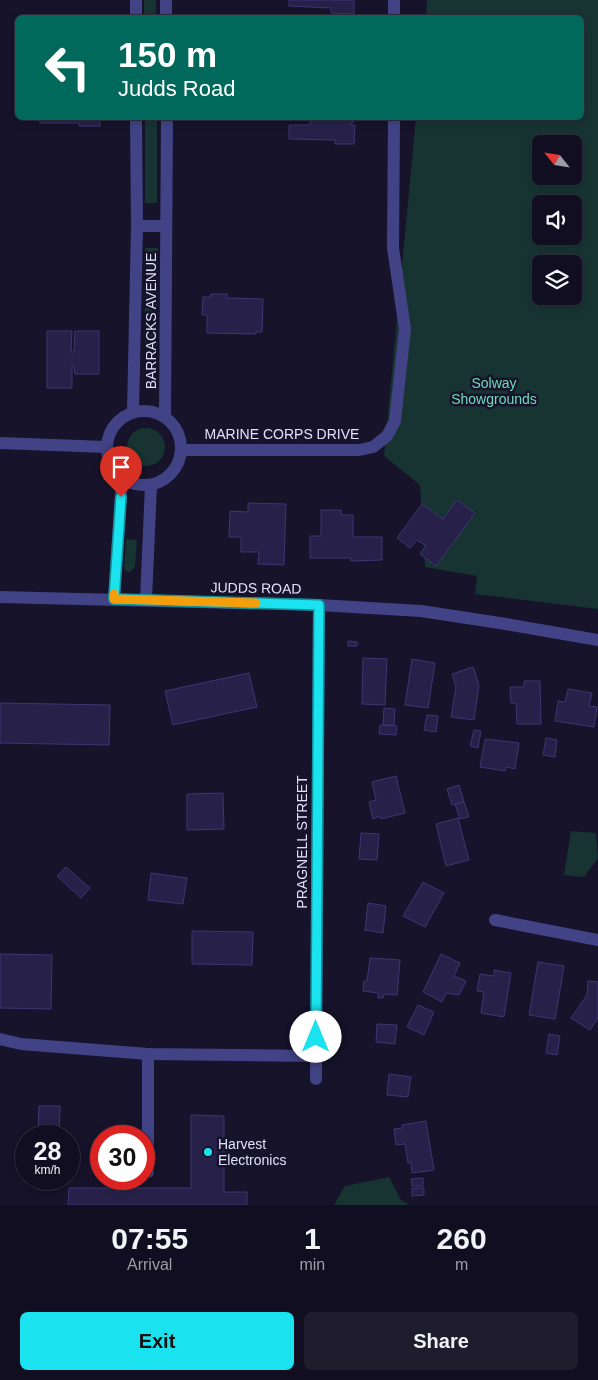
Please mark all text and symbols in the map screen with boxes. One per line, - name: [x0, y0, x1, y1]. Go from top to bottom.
- icon: left: [35, 35, 100, 100]
- text: 150 m: [118, 35, 217, 74]
- text: Judds Road: [118, 76, 235, 101]
- north arrow: [532, 135, 582, 185]
- map controls: [532, 135, 582, 305]
- button: sound: [532, 195, 582, 245]
- street label: BARRACKS AVENUE: [143, 253, 159, 389]
- button: layers: [532, 255, 582, 305]
- park label: Solway Showgrounds: [451, 375, 537, 407]
- street label: MARINE CORPS DRIVE: [205, 426, 359, 442]
- pin: [100, 446, 142, 497]
- icon: arrive: [107, 453, 135, 481]
- street label: JUDDS ROAD: [210, 579, 302, 597]
- street label: PRAGNELL STREET: [294, 775, 310, 909]
- position arrow: [289, 1010, 341, 1062]
- speed limit sign: 30: [90, 1125, 155, 1190]
- place label: Harvest Electronics: [218, 1136, 286, 1168]
- text: 28: [34, 1137, 61, 1165]
- marker: Harvest Electronics: [202, 1146, 214, 1158]
- text: km/h: [34, 1163, 61, 1177]
- text: 07:55: [111, 1222, 188, 1255]
- text: 1: [304, 1222, 321, 1255]
- text: 260: [437, 1222, 487, 1255]
- text: Arrival: [127, 1256, 172, 1273]
- text: min: [299, 1256, 325, 1273]
- text: m: [455, 1256, 468, 1273]
- button: Exit: [20, 1312, 294, 1370]
- button: Share: [304, 1312, 578, 1370]

